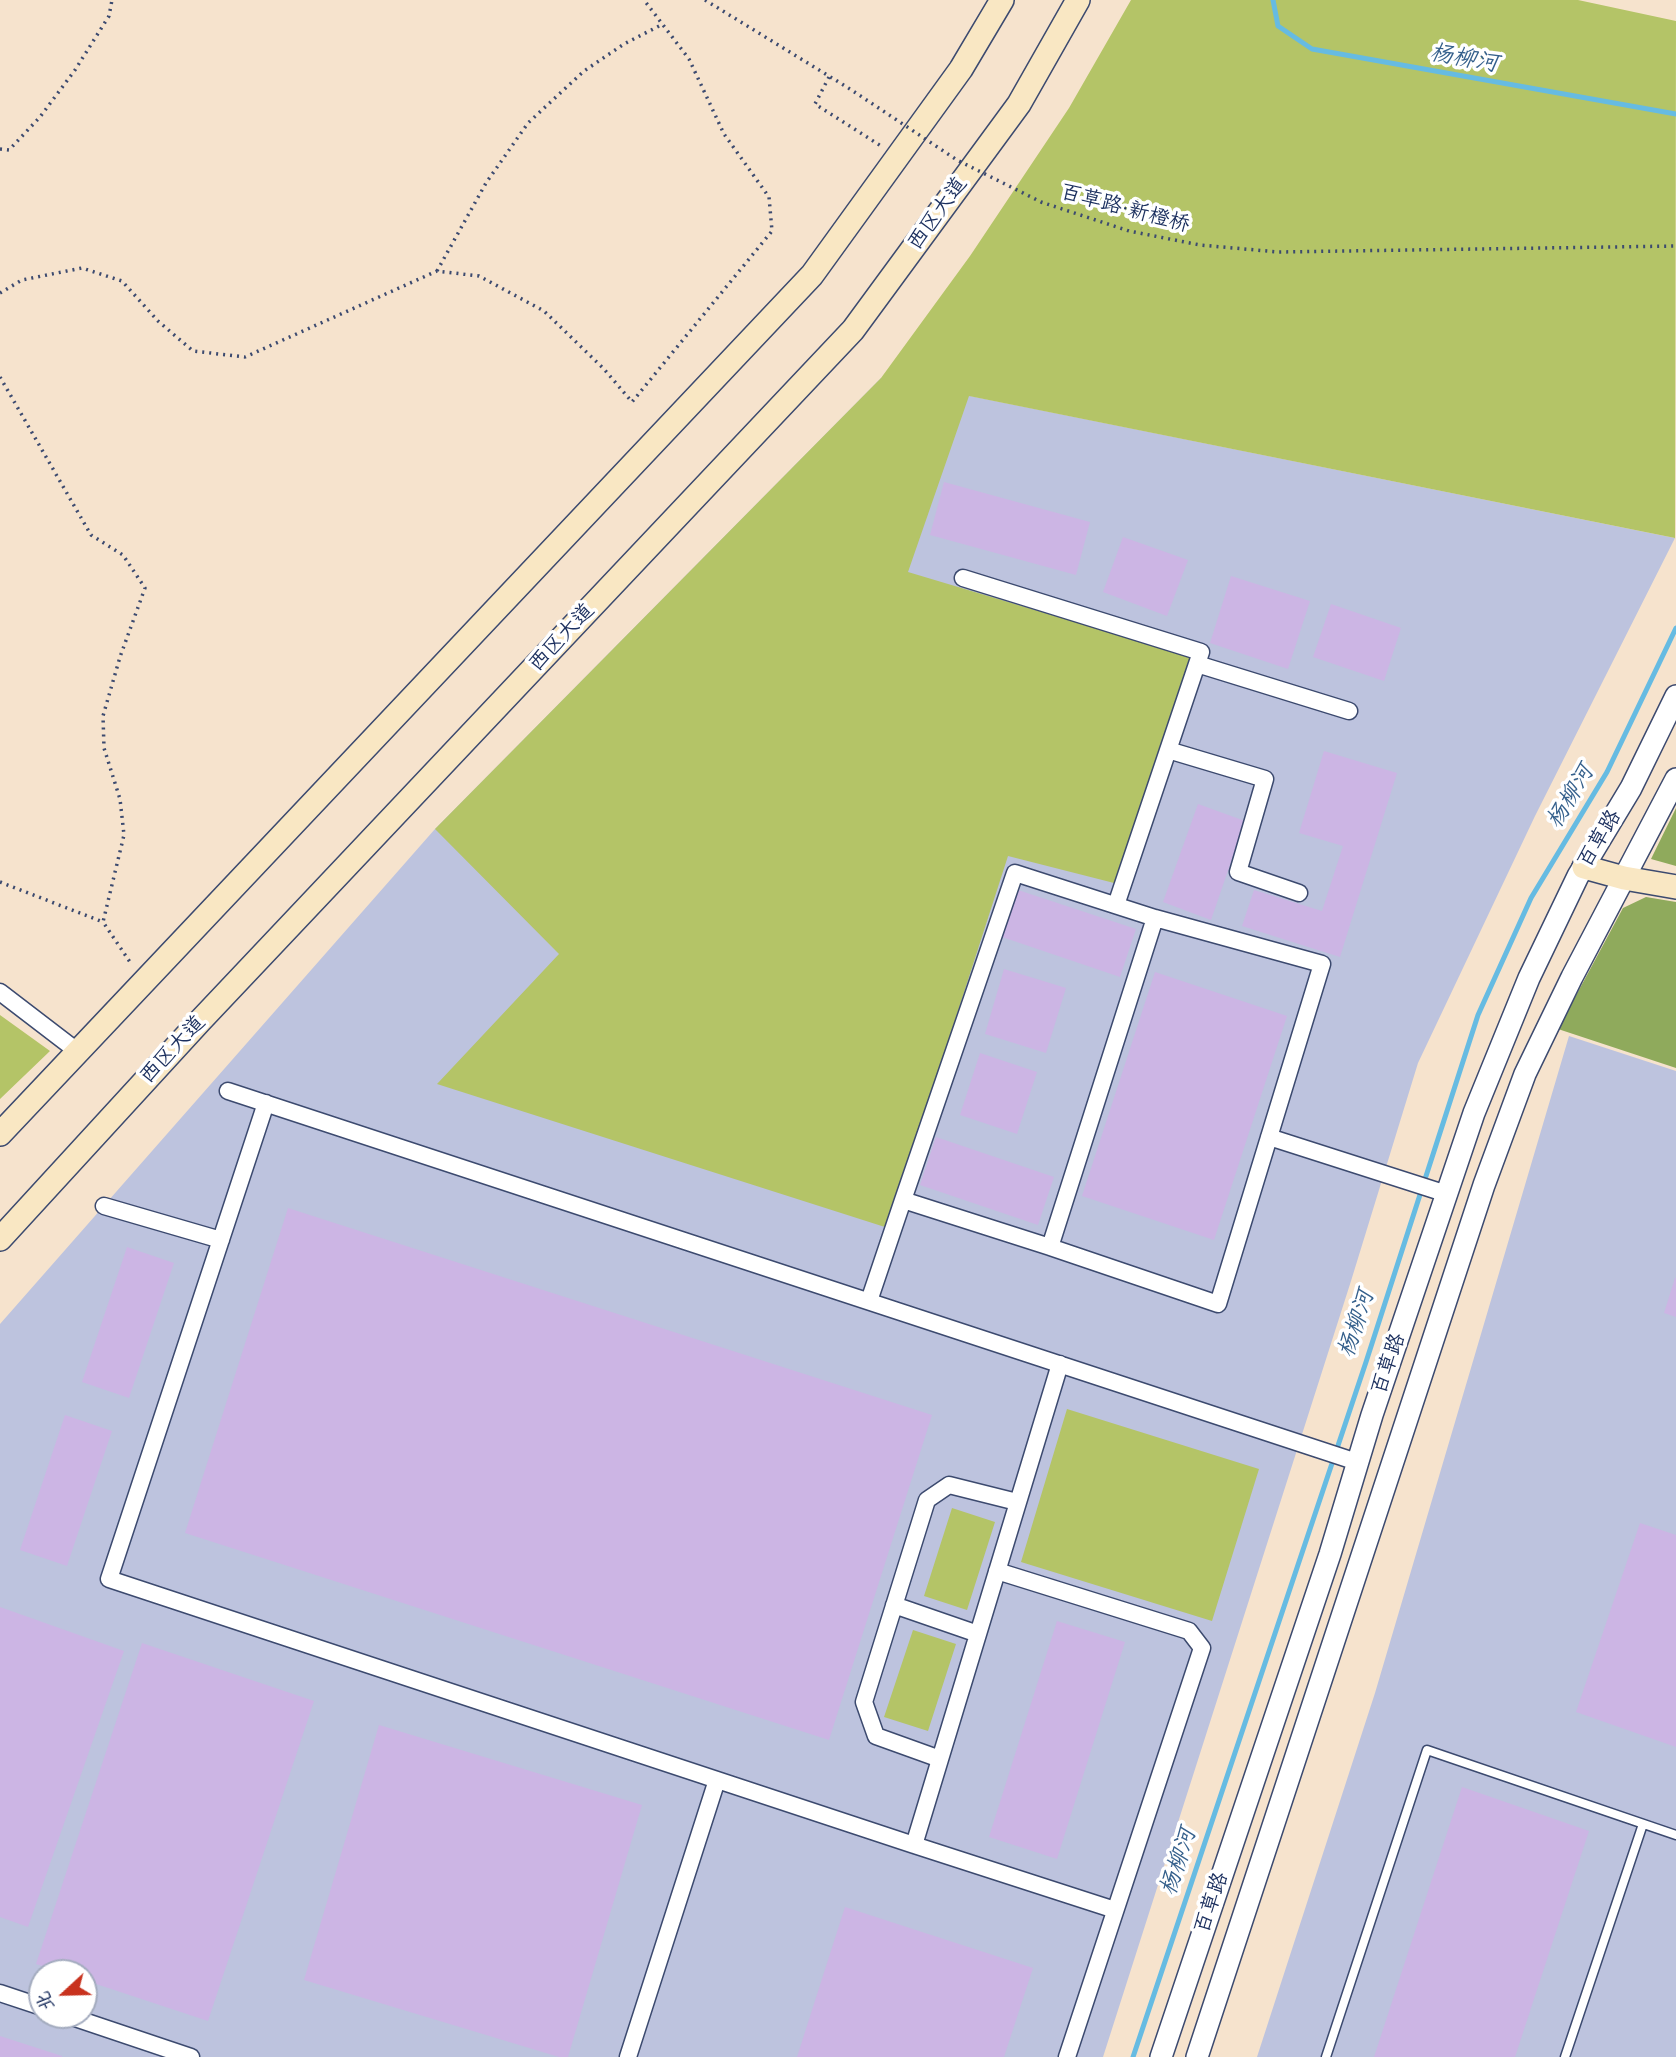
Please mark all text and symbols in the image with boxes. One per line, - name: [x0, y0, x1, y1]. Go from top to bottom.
- water label: 杨柳河: [1428, 39, 1500, 79]
- street label: 西区大道: [903, 173, 973, 255]
- street label: 百草路·新橙桥: [1058, 180, 1192, 238]
- street label: 西区大道: [524, 599, 600, 677]
- water label: 杨柳河: [1541, 760, 1601, 834]
- street label: 百草路: [1573, 806, 1627, 872]
- street label: 西区大道: [135, 1011, 211, 1089]
- water label: 杨柳河: [1333, 1287, 1381, 1361]
- street label: 百草路: [1367, 1330, 1411, 1398]
- water label: 杨柳河: [1155, 1825, 1203, 1899]
- street label: 百草路: [1190, 1869, 1234, 1937]
- north arrow: [28, 1959, 98, 2029]
- text: 北: [31, 1988, 60, 2014]

